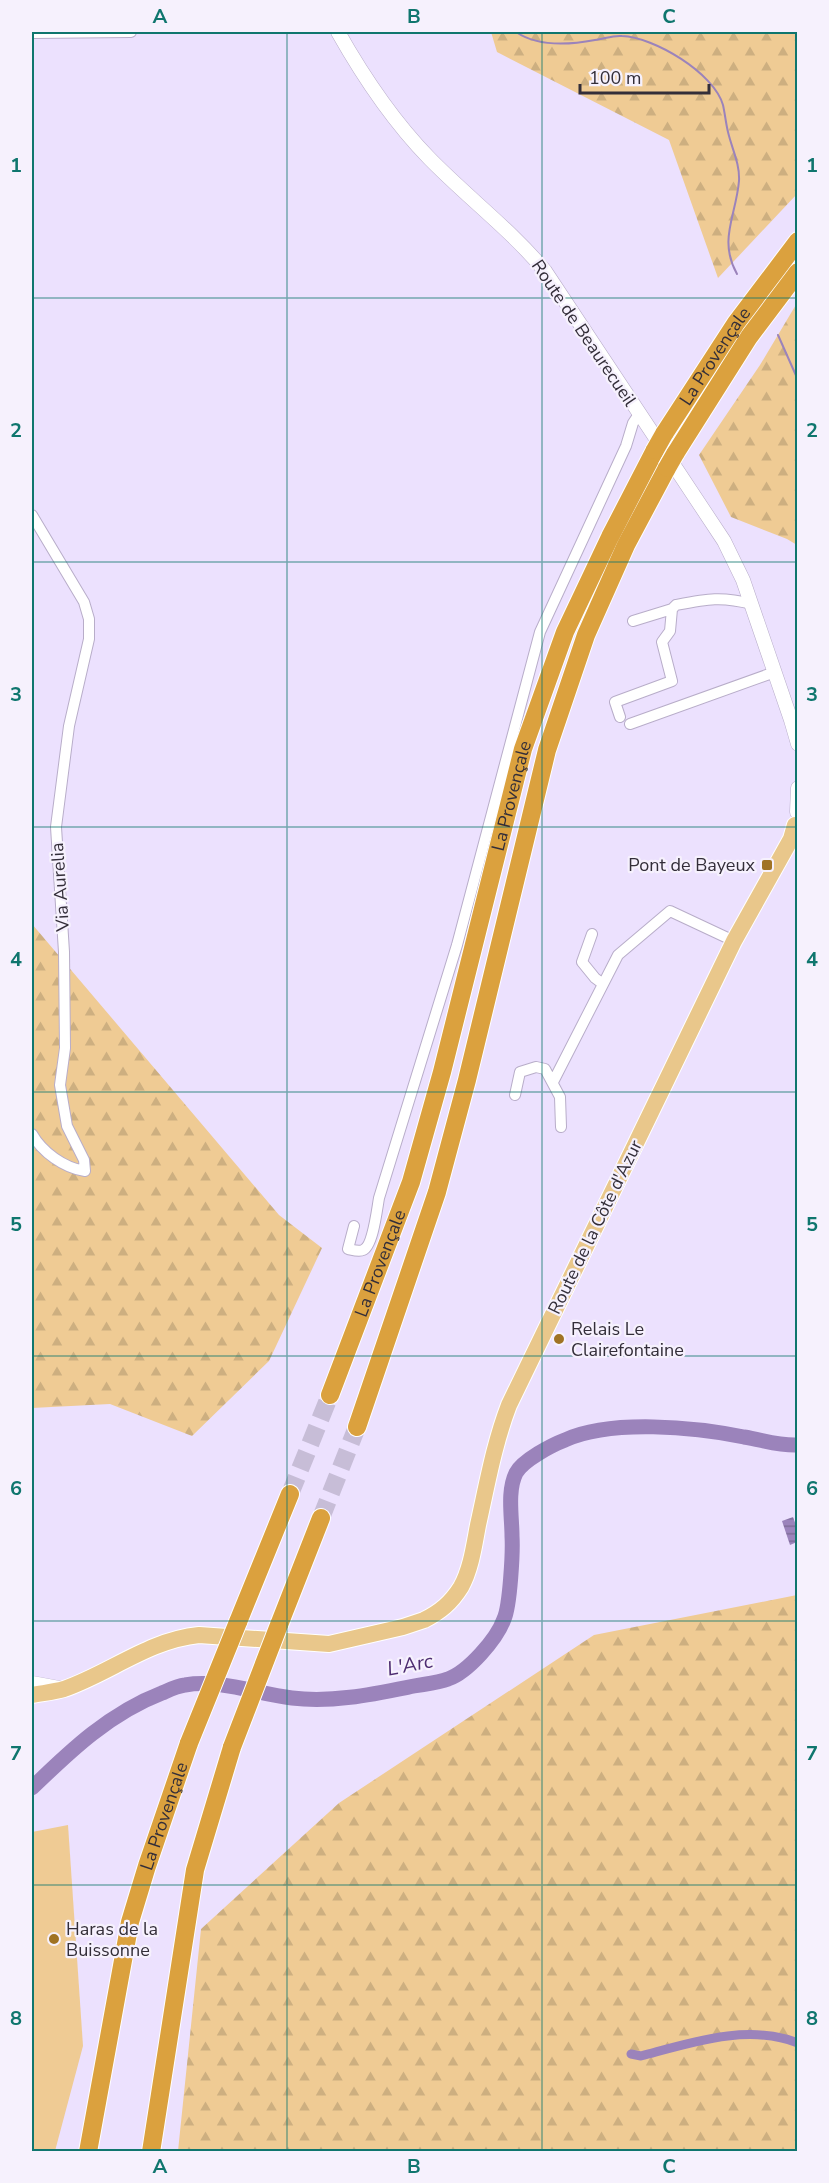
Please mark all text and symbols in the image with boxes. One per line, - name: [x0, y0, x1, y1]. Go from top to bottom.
- text: A: [153, 3, 168, 30]
- text: B: [407, 3, 421, 30]
- text: C: [662, 3, 676, 30]
- scale bar: [580, 57, 709, 95]
- text: 100 m: [589, 66, 641, 90]
- text: 1: [10, 152, 22, 179]
- text: 1: [806, 152, 818, 179]
- street label: Route de Beaurecueil: [526, 255, 642, 411]
- street label: La Provençale: [674, 302, 756, 410]
- text: 2: [10, 417, 22, 444]
- text: 2: [806, 417, 818, 444]
- text: 3: [10, 681, 22, 708]
- text: 3: [806, 681, 818, 708]
- street label: La Provençale: [486, 737, 537, 853]
- street label: Via Aurelia: [45, 842, 75, 933]
- place label: Pont de Bayeux: [628, 853, 756, 877]
- marker: Pont de Bayeux: [760, 858, 774, 872]
- text: 4: [10, 946, 22, 973]
- text: 4: [806, 946, 818, 973]
- street label: Route de la Côte d'Azur: [542, 1135, 648, 1318]
- street label: La Provençale: [349, 1206, 411, 1320]
- text: 5: [10, 1211, 22, 1238]
- text: 5: [806, 1211, 818, 1238]
- place label: Relais Le Clairefontaine: [571, 1317, 684, 1362]
- marker: Relais Le Clairefontaine: [552, 1332, 566, 1346]
- text: 6: [10, 1475, 22, 1502]
- text: 6: [806, 1475, 818, 1502]
- water label: L'Arc: [385, 1647, 436, 1683]
- text: 7: [10, 1740, 22, 1767]
- text: 7: [806, 1740, 818, 1767]
- street label: La Provençale: [134, 1759, 194, 1874]
- place label: Haras de la Buissonne: [66, 1917, 158, 1962]
- marker: Haras de la Buissonne: [47, 1932, 61, 1946]
- text: 8: [10, 2005, 22, 2032]
- text: 8: [806, 2005, 818, 2032]
- text: A: [153, 2153, 168, 2180]
- text: B: [407, 2153, 421, 2180]
- text: C: [662, 2153, 676, 2180]

